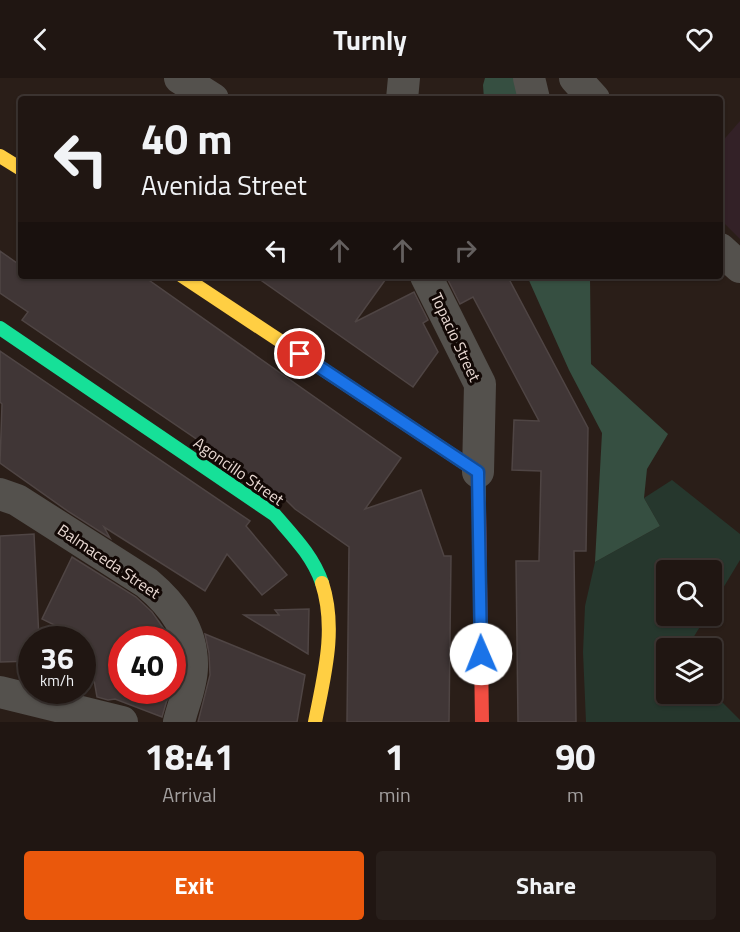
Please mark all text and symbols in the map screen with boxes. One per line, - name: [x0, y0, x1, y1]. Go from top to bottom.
- text: Turnly: [333, 19, 407, 60]
- icon: back: [24, 23, 57, 56]
- icon: heart: [683, 23, 716, 56]
- text: 40 m: [141, 106, 233, 170]
- icon: left: [42, 120, 120, 198]
- text: Avenida Street: [141, 164, 307, 205]
- icon: left: [260, 234, 293, 267]
- icon: ahead: [323, 234, 356, 267]
- icon: ahead: [386, 234, 419, 267]
- icon: right: [449, 234, 482, 267]
- street label: Topacio Street: [425, 289, 487, 386]
- pin: [274, 328, 325, 379]
- icon: arrive: [283, 337, 316, 370]
- street label: Agoncillo Street: [189, 431, 290, 511]
- street label: Balmaceda Street: [53, 518, 165, 604]
- map controls: [656, 560, 722, 704]
- button: search: [656, 560, 722, 626]
- position arrow: [449, 622, 513, 686]
- speed limit sign: 40: [108, 626, 186, 704]
- text: 36: [40, 635, 74, 681]
- button: layers: [656, 638, 722, 704]
- text: km/h: [40, 669, 74, 692]
- text: 18:41: [144, 729, 234, 784]
- text: 1: [385, 729, 405, 784]
- text: 90: [555, 729, 595, 784]
- text: Arrival: [162, 779, 217, 810]
- text: min: [379, 779, 411, 810]
- text: m: [567, 779, 584, 810]
- button: Exit: [24, 851, 364, 920]
- button: Share: [376, 851, 716, 920]

